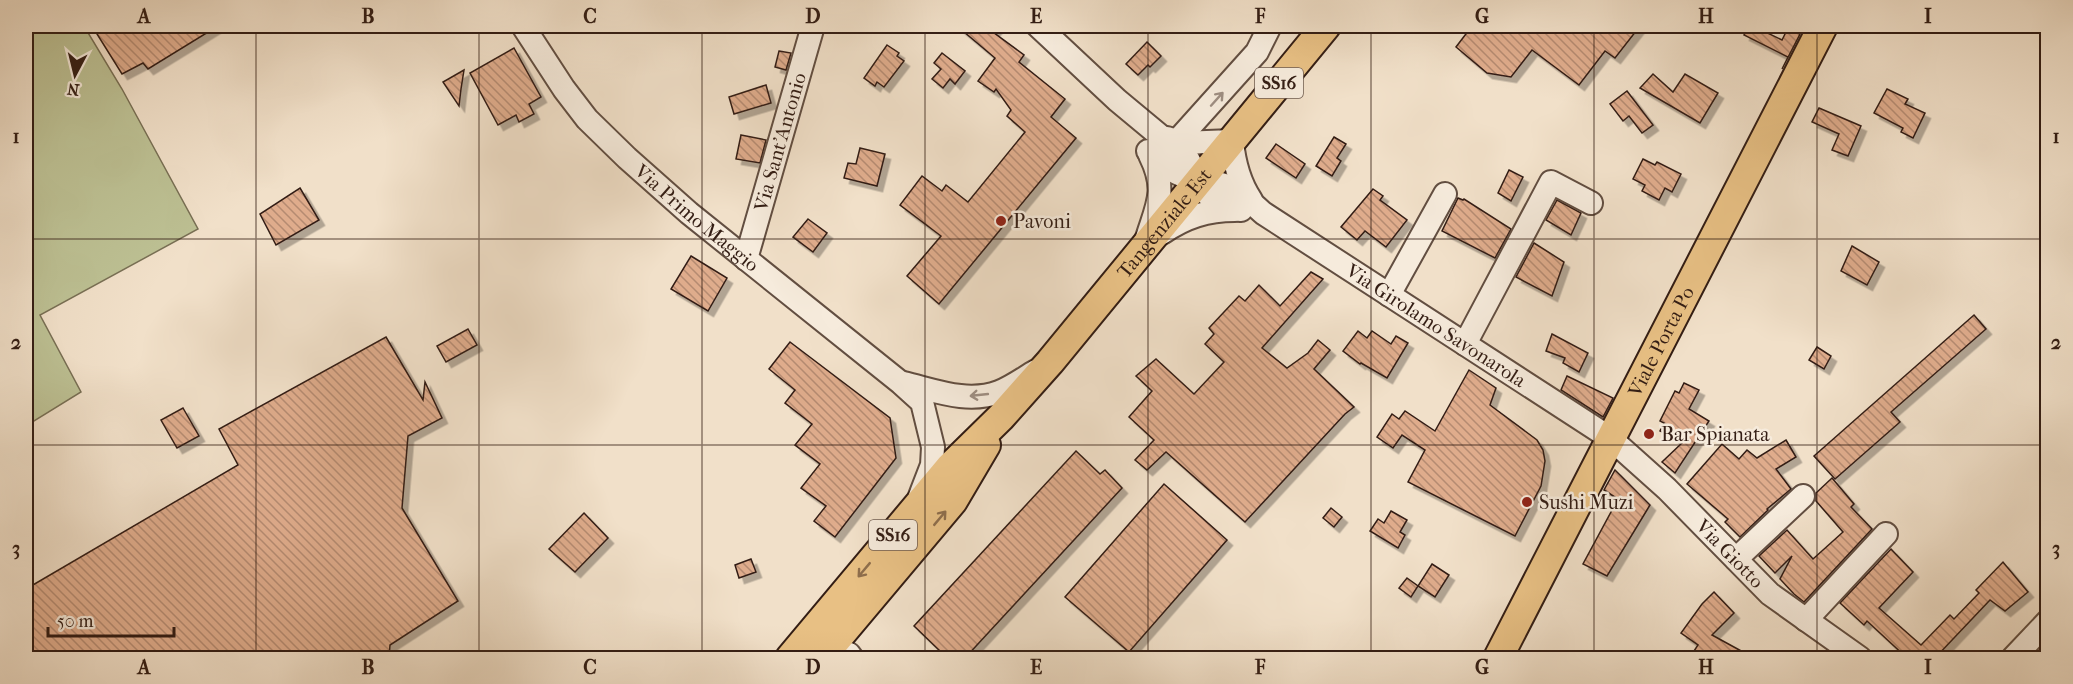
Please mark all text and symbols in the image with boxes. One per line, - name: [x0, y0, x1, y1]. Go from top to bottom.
- text: A: [136, 5, 152, 28]
- text: B: [361, 5, 375, 28]
- text: C: [583, 5, 597, 28]
- text: D: [805, 5, 821, 28]
- text: E: [1030, 5, 1042, 28]
- text: F: [1254, 5, 1266, 28]
- text: G: [1475, 5, 1489, 28]
- text: H: [1698, 5, 1714, 28]
- text: I: [1924, 5, 1932, 28]
- north arrow: [45, 45, 105, 105]
- road number: SS16: [1255, 68, 1303, 98]
- street label: Via Sant'Antonio: [749, 70, 811, 215]
- text: N: [65, 79, 80, 100]
- one-way arrow: [1209, 91, 1224, 106]
- text: 1: [12, 125, 20, 148]
- text: 1: [2052, 125, 2060, 148]
- street label: Via Primo Maggio: [629, 159, 764, 277]
- street label: Tangenziale Est: [1113, 164, 1216, 283]
- place label: Pavoni: [1013, 210, 1071, 233]
- marker: Pavoni: [994, 214, 1008, 228]
- street label: Via Girolamo Savonarola: [1341, 258, 1531, 393]
- street label: Viale Porta Po: [1623, 283, 1699, 401]
- text: 2: [11, 331, 21, 354]
- text: 2: [2051, 331, 2061, 354]
- one-way arrow: [969, 390, 989, 401]
- place label: Bar Spianata: [1661, 423, 1770, 446]
- marker: Bar Spianata: [1642, 427, 1656, 441]
- place label: Sushi Muzi: [1539, 491, 1634, 514]
- marker: Sushi Muzi: [1520, 495, 1534, 509]
- one-way arrow: [933, 510, 946, 526]
- street label: Via Giotto: [1691, 514, 1769, 593]
- road number: SS16: [869, 520, 917, 550]
- text: 3: [12, 537, 20, 560]
- text: 3: [2052, 537, 2060, 560]
- one-way arrow: [857, 562, 871, 577]
- scale bar: [48, 600, 174, 638]
- text: 50 m: [57, 611, 94, 632]
- text: A: [136, 656, 152, 679]
- text: B: [361, 656, 375, 679]
- text: C: [583, 656, 597, 679]
- text: D: [805, 656, 821, 679]
- text: E: [1030, 656, 1042, 679]
- text: F: [1254, 656, 1266, 679]
- text: G: [1475, 656, 1489, 679]
- text: H: [1698, 656, 1714, 679]
- text: I: [1924, 656, 1932, 679]

